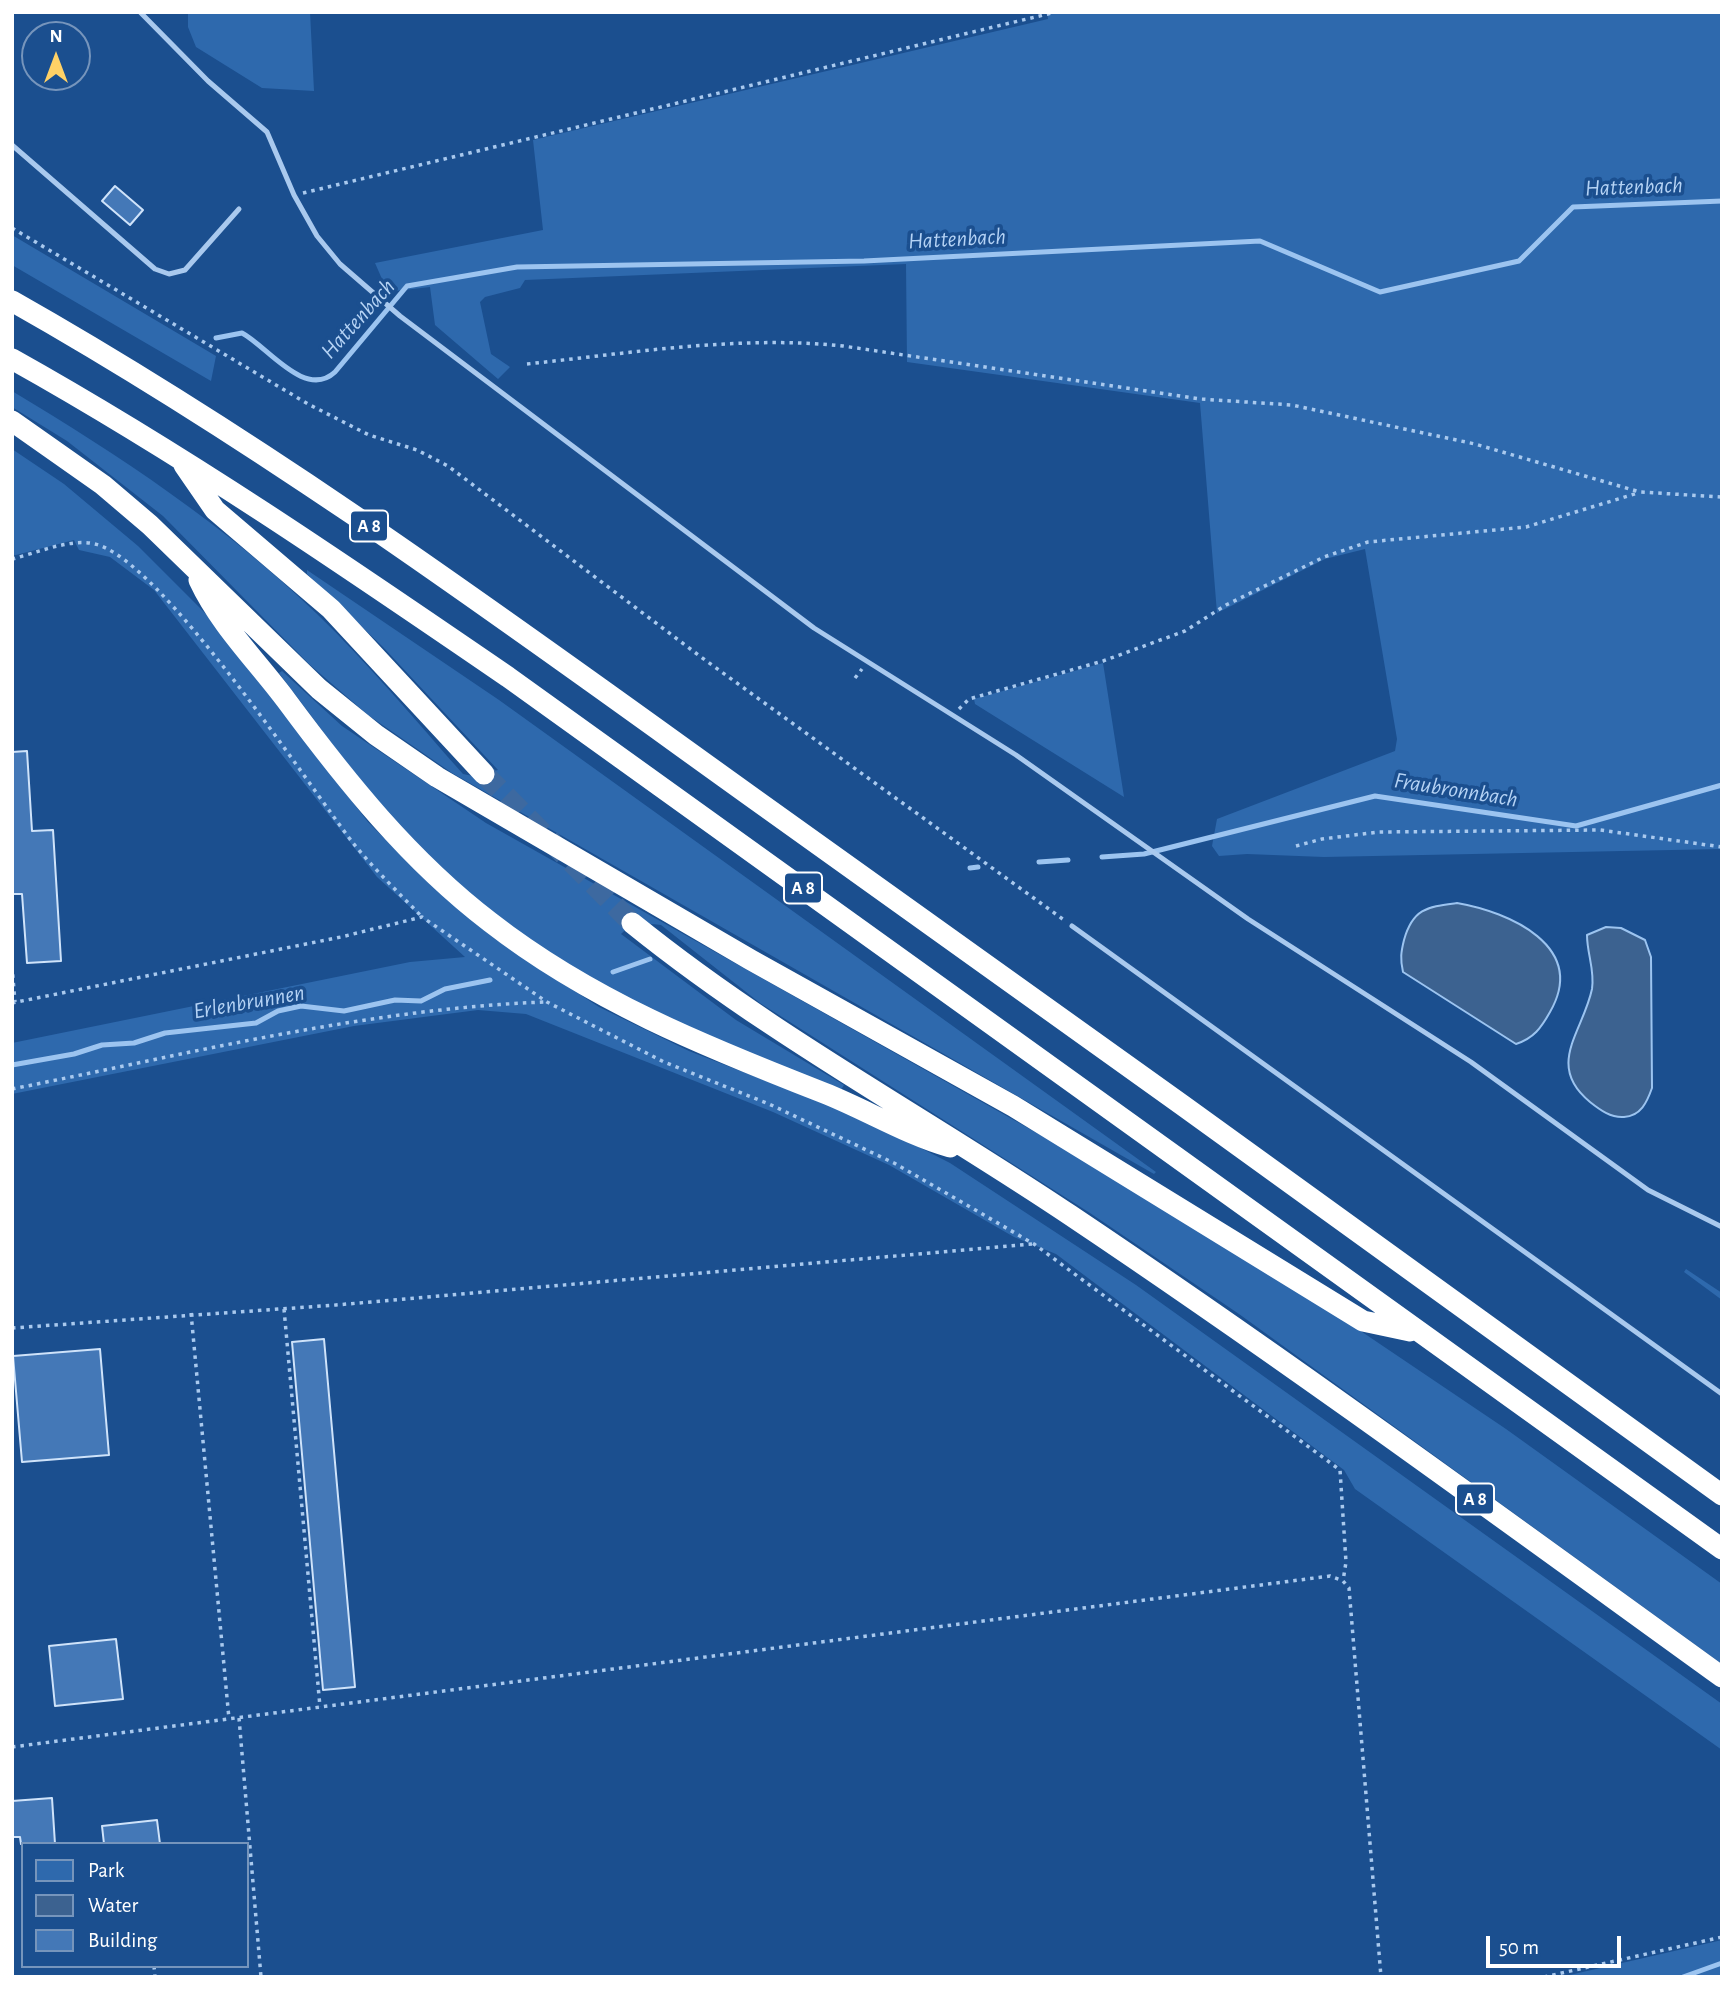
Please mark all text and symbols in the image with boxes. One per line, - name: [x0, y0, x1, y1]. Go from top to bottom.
- north arrow: [21, 21, 91, 91]
- text: N: [49, 27, 63, 46]
- water label: Hattenbach: [1585, 172, 1683, 202]
- water label: Hattenbach: [907, 223, 1007, 255]
- water label: Hattenbach: [315, 273, 401, 365]
- road number: A 8: [350, 510, 388, 541]
- water label: Fraubronnbach: [1392, 767, 1520, 813]
- road number: A 8: [784, 873, 822, 904]
- water label: Erlenbrunnen: [191, 979, 307, 1025]
- road number: A 8: [1456, 1484, 1494, 1514]
- legend: [21, 1842, 248, 1968]
- text: Park: [88, 1860, 124, 1881]
- text: Water: [88, 1895, 138, 1916]
- scale bar: [1489, 1923, 1624, 1967]
- text: Building: [88, 1930, 157, 1951]
- text: 50 m: [1499, 1937, 1539, 1958]

